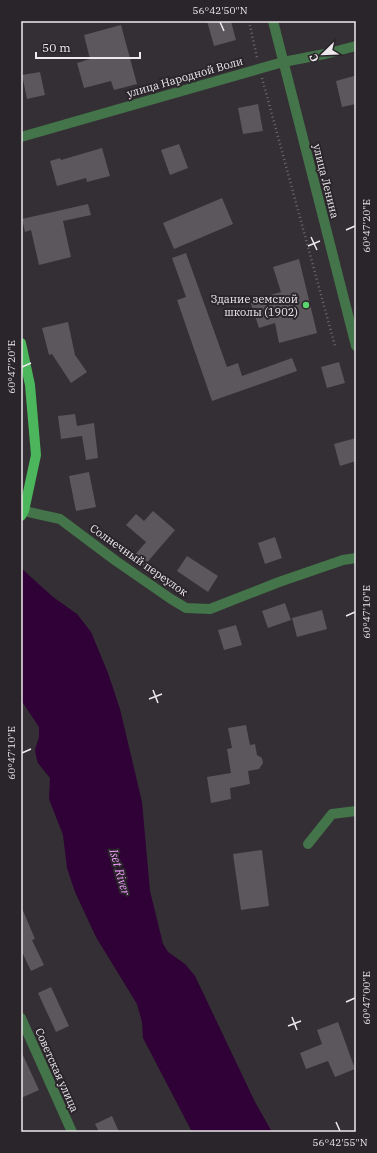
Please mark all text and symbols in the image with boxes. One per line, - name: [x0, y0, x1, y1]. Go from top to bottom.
- text: 56°42'50"N: [193, 4, 248, 17]
- scale bar: [36, 34, 140, 60]
- north arrow: [303, 34, 343, 74]
- text: 50 m: [42, 40, 71, 55]
- text: С: [306, 52, 322, 64]
- street label: улица Народной Воли: [125, 54, 245, 100]
- street label: улица Ленина: [310, 142, 342, 220]
- text: 60°47'20"E: [360, 199, 373, 253]
- place label: Здание земской школы (1902): [211, 292, 298, 319]
- marker: Здание земской школы (1902): [301, 300, 311, 310]
- text: 60°47'20"E: [5, 340, 18, 394]
- street label: Солнечный переулок: [87, 521, 191, 599]
- text: 60°47'10"E: [360, 585, 373, 639]
- text: 60°47'10"E: [5, 726, 18, 780]
- water label: Iset River: [106, 846, 134, 898]
- text: 60°47'00"E: [360, 971, 373, 1025]
- street label: Советская улица: [32, 1026, 82, 1114]
- text: 56°42'55"N: [313, 1136, 368, 1149]

